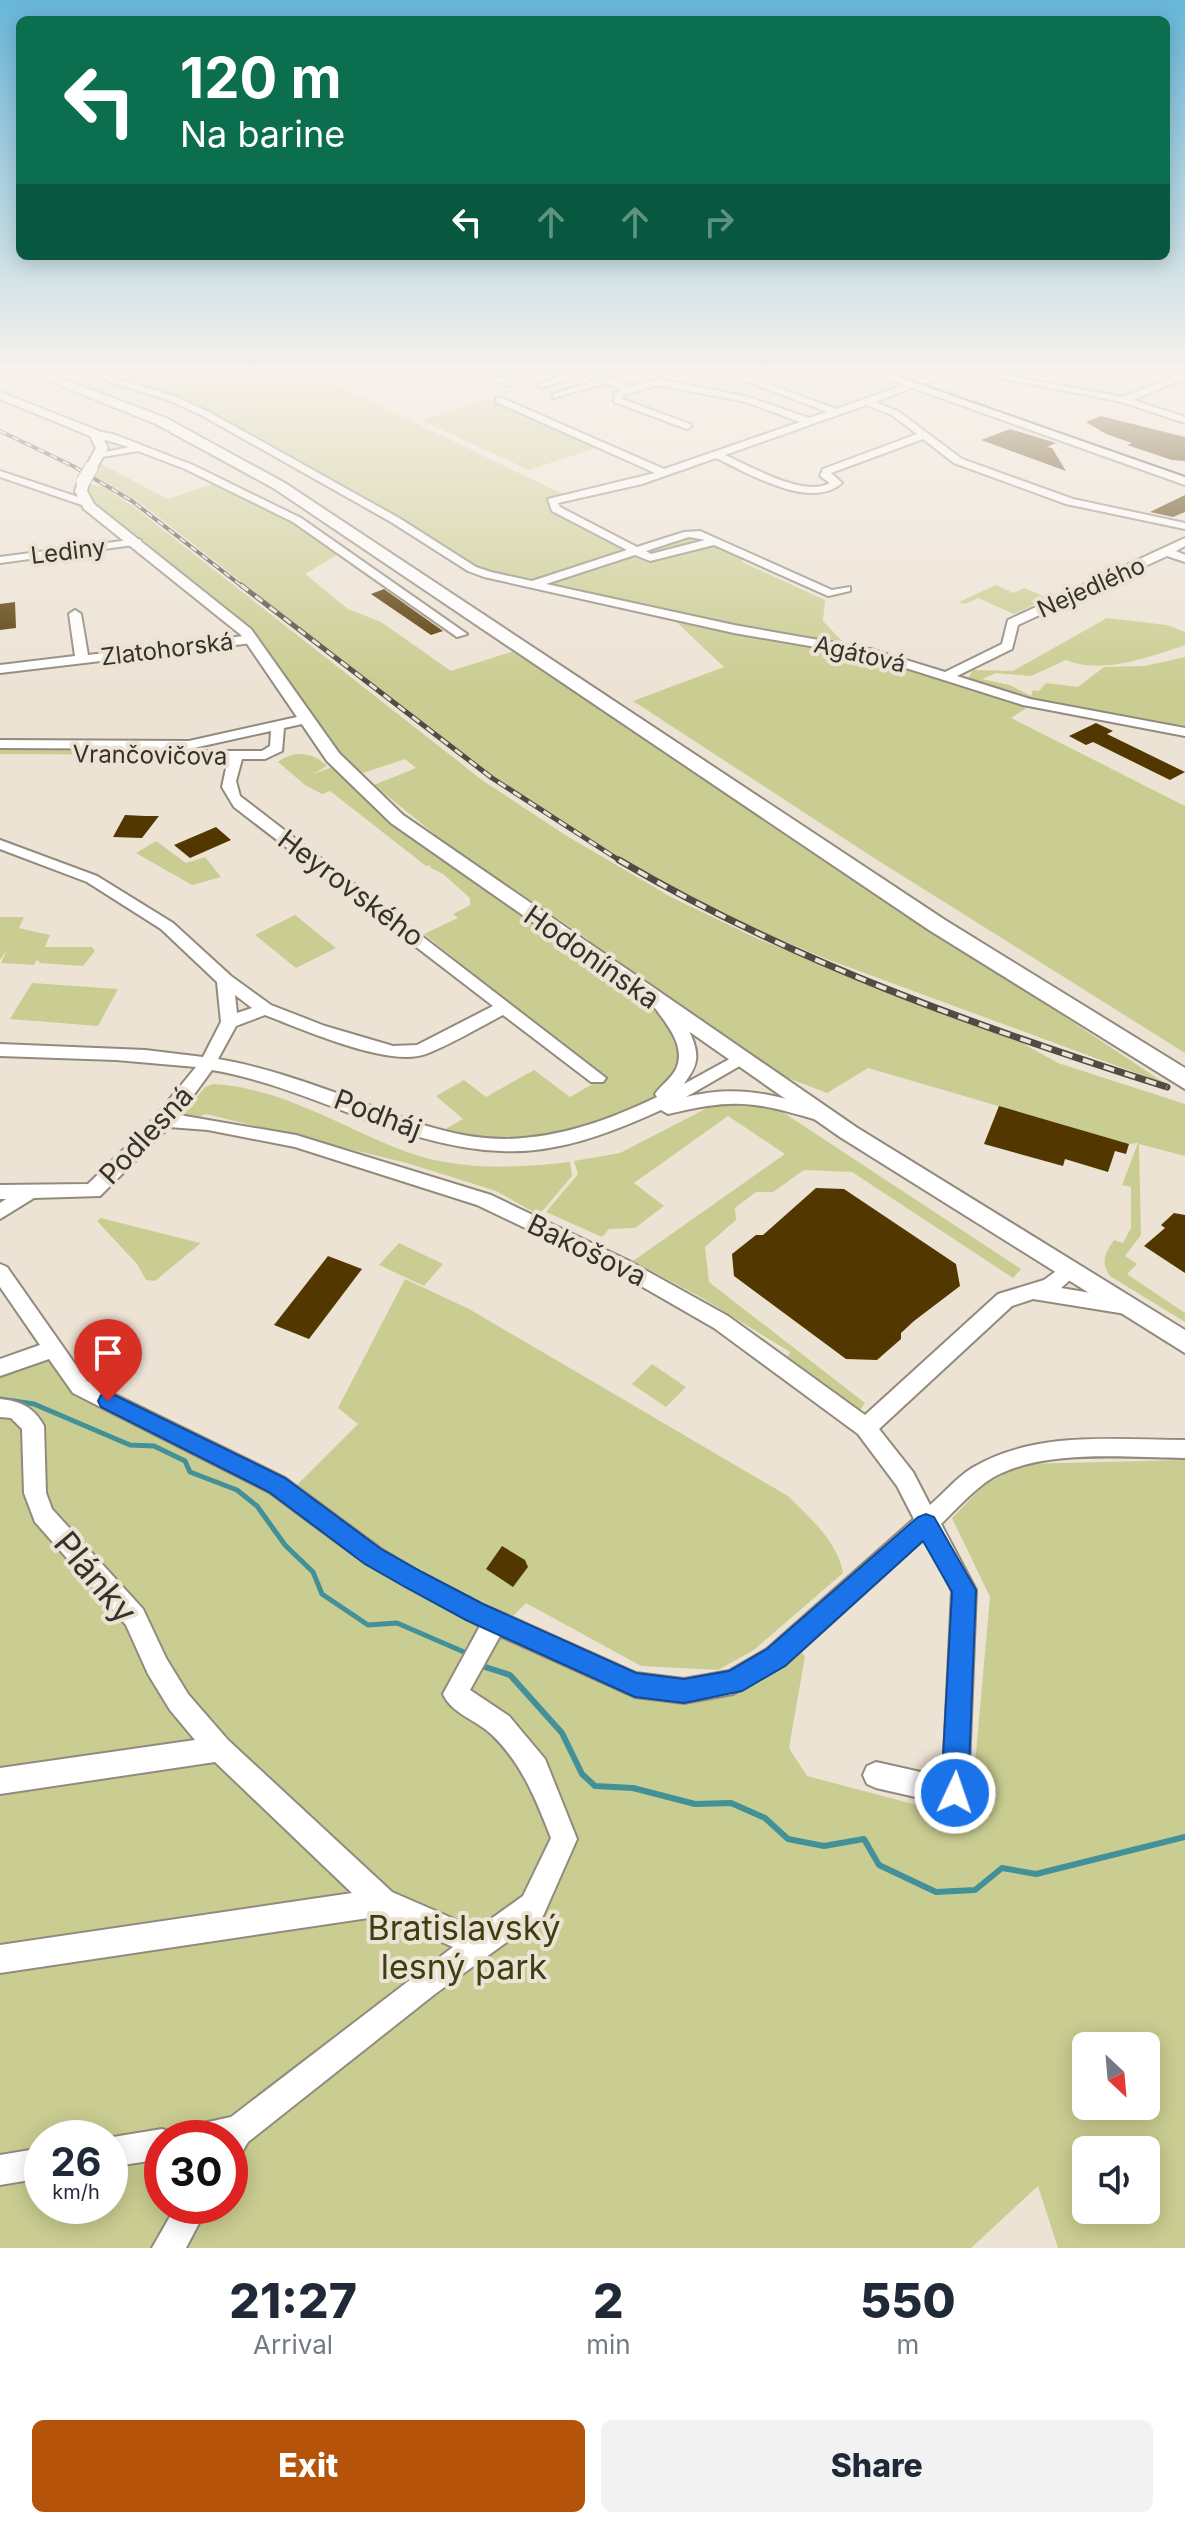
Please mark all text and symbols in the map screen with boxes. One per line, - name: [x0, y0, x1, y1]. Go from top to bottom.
- text: 120 m: [180, 44, 342, 112]
- icon: left: [48, 48, 152, 152]
- text: Na barine: [180, 112, 345, 156]
- icon: left: [445, 200, 489, 244]
- icon: ahead: [529, 200, 573, 244]
- icon: ahead: [613, 200, 657, 244]
- icon: right: [697, 200, 741, 244]
- street label: Lediny: [29, 532, 107, 570]
- street label: Nejedlého: [1033, 550, 1149, 624]
- street label: Zlatohorská: [99, 626, 235, 672]
- street label: Agátová: [811, 629, 909, 679]
- street label: Vrančovičova: [72, 739, 228, 771]
- street label: Heyrovského: [271, 822, 431, 954]
- street label: Hodonínska: [518, 898, 666, 1016]
- street label: Podlesná: [92, 1079, 200, 1191]
- street label: Podháj: [330, 1082, 426, 1146]
- street label: Bakošova: [522, 1207, 652, 1293]
- pin: [74, 1319, 142, 1401]
- icon: arrive: [86, 1331, 130, 1375]
- street label: Plánky: [46, 1523, 146, 1631]
- position arrow: [913, 1751, 997, 1835]
- park label: Bratislavský lesný park: [367, 1907, 561, 1987]
- north arrow: [1072, 2032, 1160, 2120]
- map controls: [1072, 2032, 1160, 2224]
- speed limit sign: 30: [144, 2120, 248, 2224]
- button: sound: [1072, 2136, 1160, 2224]
- text: 26: [50, 2137, 102, 2186]
- text: km/h: [52, 2180, 100, 2204]
- text: 21:27: [229, 2271, 357, 2330]
- text: 2: [593, 2271, 624, 2330]
- text: 550: [860, 2271, 956, 2330]
- text: Arrival: [253, 2329, 333, 2360]
- text: min: [586, 2329, 631, 2360]
- text: m: [896, 2329, 919, 2360]
- button: Exit: [32, 2420, 585, 2512]
- button: Share: [601, 2420, 1153, 2512]

